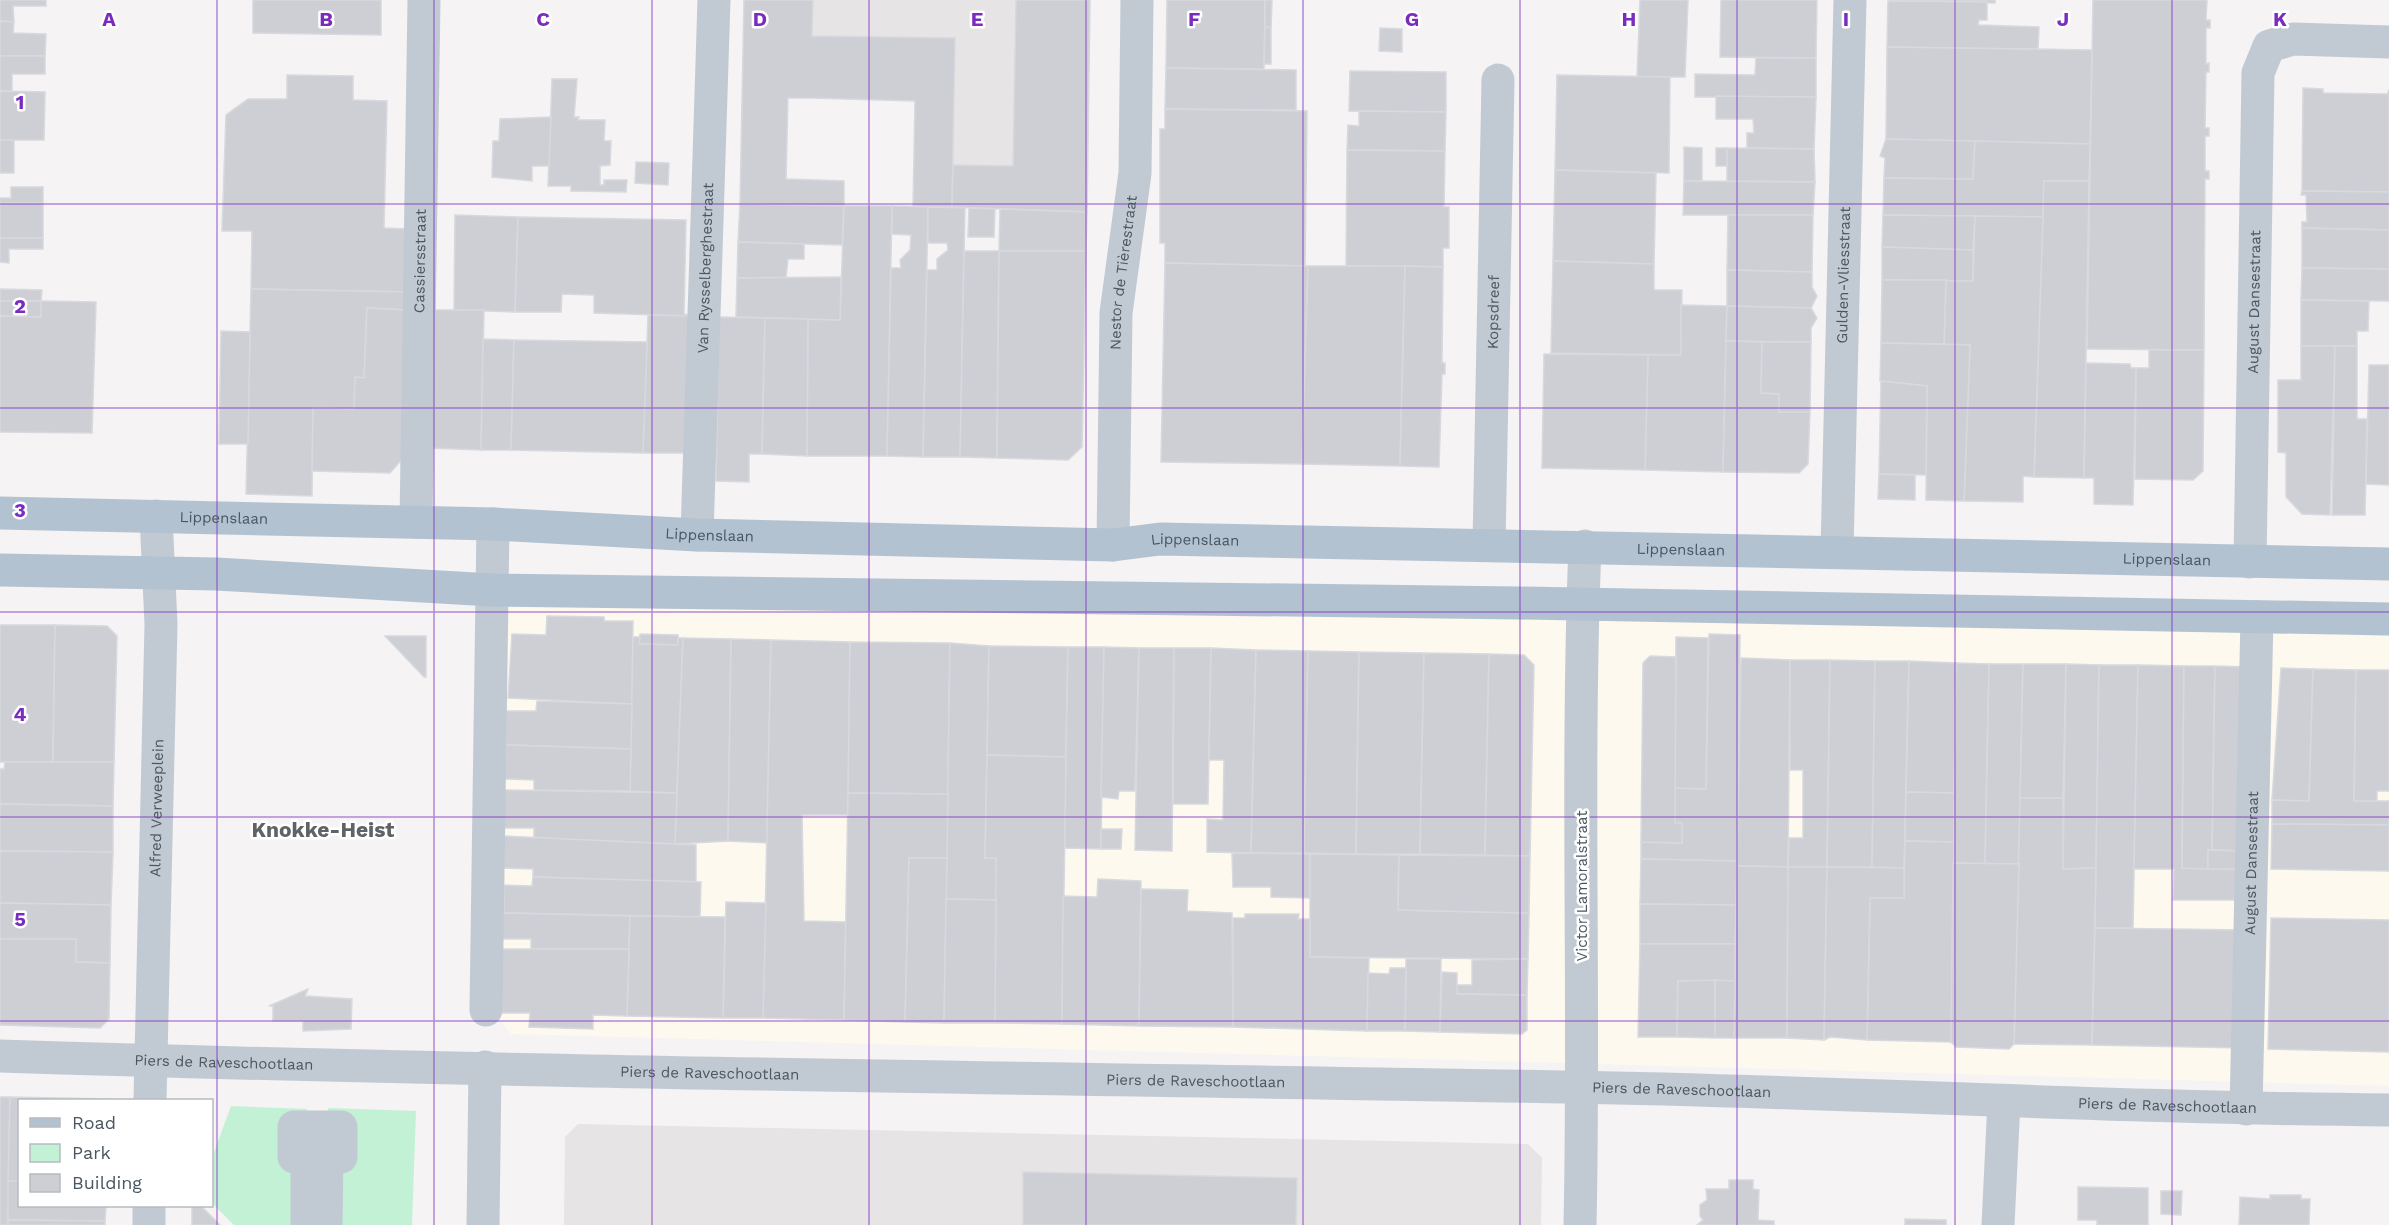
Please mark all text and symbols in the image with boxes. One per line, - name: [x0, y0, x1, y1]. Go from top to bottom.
- text: A: [102, 7, 116, 31]
- text: B: [319, 7, 333, 31]
- text: C: [536, 7, 550, 31]
- text: D: [753, 7, 767, 31]
- text: E: [971, 7, 983, 31]
- text: F: [1188, 7, 1200, 31]
- text: G: [1405, 7, 1419, 31]
- text: H: [1622, 7, 1636, 31]
- text: I: [1843, 7, 1849, 31]
- text: J: [2057, 7, 2069, 31]
- text: K: [2273, 7, 2287, 31]
- text: 1: [16, 90, 24, 114]
- street label: Van Rysselberghestraat: [694, 182, 717, 354]
- street label: Nestor de Tièrestraat: [1107, 193, 1141, 350]
- street label: Gulden-Vliesstraat: [1833, 206, 1854, 344]
- street label: Cassiersstraat: [410, 208, 430, 313]
- street label: August Dansestraat: [2244, 229, 2264, 374]
- street label: Kopsdreef: [1484, 275, 1503, 349]
- text: 2: [14, 294, 26, 318]
- text: 3: [14, 498, 26, 522]
- street label: Lippenslaan: [179, 508, 268, 528]
- street label: Lippenslaan: [665, 524, 754, 545]
- street label: Lippenslaan: [1150, 530, 1240, 550]
- street label: Lippenslaan: [1637, 540, 1725, 559]
- street label: Lippenslaan: [2122, 550, 2211, 569]
- text: 4: [14, 702, 27, 726]
- street label: Alfred Verweeplein: [146, 739, 167, 877]
- street label: August Dansestraat: [2241, 790, 2262, 935]
- street label: Victor Lamoralstraat: [1573, 810, 1591, 962]
- district label: Knokke-Heist: [251, 817, 395, 842]
- text: 5: [14, 907, 26, 931]
- street label: Piers de Raveschootlaan: [134, 1051, 314, 1074]
- street label: Piers de Raveschootlaan: [620, 1062, 800, 1084]
- street label: Piers de Raveschootlaan: [1106, 1071, 1286, 1091]
- street label: Piers de Raveschootlaan: [1592, 1078, 1772, 1101]
- street label: Piers de Raveschootlaan: [2078, 1094, 2257, 1117]
- legend: [18, 1099, 213, 1207]
- text: Road: [72, 1112, 116, 1133]
- text: Park: [72, 1142, 111, 1163]
- text: Building: [72, 1172, 142, 1193]

